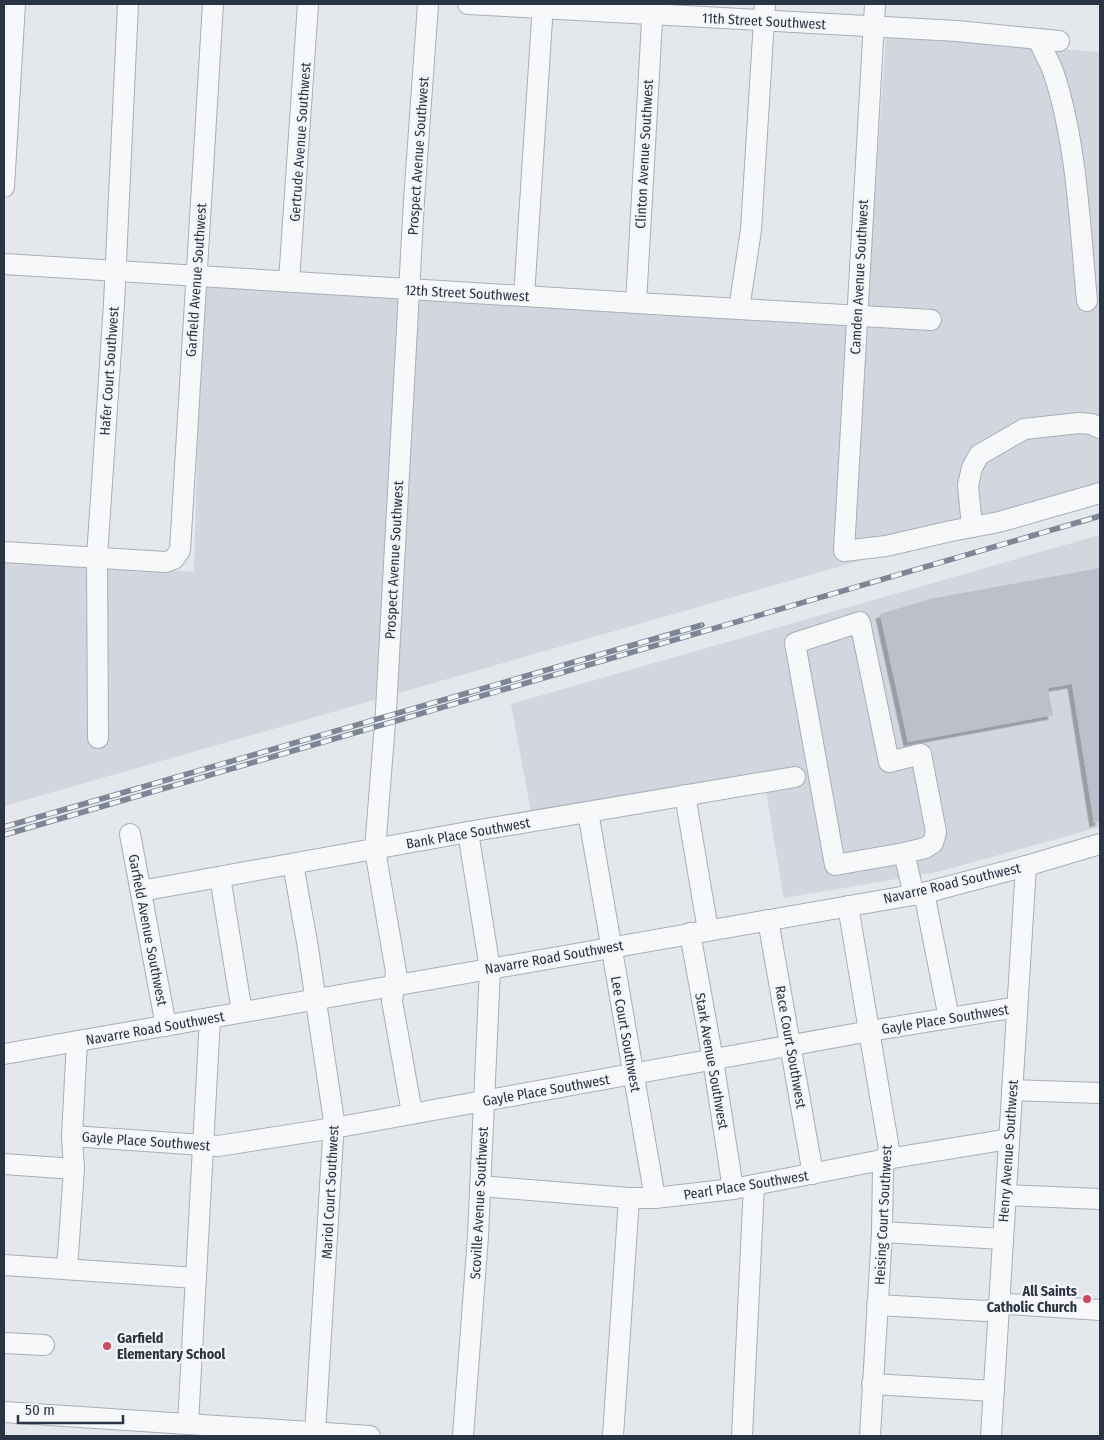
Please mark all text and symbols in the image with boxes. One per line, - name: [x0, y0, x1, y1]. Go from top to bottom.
- street label: 11th Street Southwest: [702, 10, 827, 33]
- street label: Gertrude Avenue Southwest: [286, 61, 315, 222]
- street label: Prospect Avenue Southwest: [404, 76, 433, 236]
- street label: Clinton Avenue Southwest: [632, 78, 657, 229]
- street label: Camden Avenue Southwest: [847, 199, 872, 355]
- street label: Garfield Avenue Southwest: [183, 202, 210, 357]
- street label: 12th Street Southwest: [404, 282, 530, 305]
- street label: Hafer Court Southwest: [97, 306, 123, 436]
- street label: Prospect Avenue Southwest: [382, 480, 407, 640]
- street label: Bank Place Southwest: [405, 814, 532, 853]
- street label: Garfield Avenue Southwest: [124, 853, 171, 1008]
- street label: Navarre Road Southwest: [882, 859, 1023, 908]
- street label: Navarre Road Southwest: [484, 937, 625, 978]
- street label: Lee Court Southwest: [607, 975, 644, 1094]
- street label: Race Court Southwest: [771, 984, 810, 1110]
- street label: Stark Avenue Southwest: [691, 991, 732, 1131]
- street label: Gayle Place Southwest: [880, 1001, 1010, 1038]
- street label: Navarre Road Southwest: [85, 1008, 226, 1049]
- street label: Gayle Place Southwest: [481, 1071, 611, 1110]
- street label: Henry Avenue Southwest: [995, 1079, 1022, 1223]
- street label: Mariol Court Southwest: [319, 1124, 343, 1259]
- street label: Scoville Avenue Southwest: [467, 1126, 492, 1280]
- street label: Gayle Place Southwest: [81, 1129, 211, 1154]
- street label: Heising Court Southwest: [871, 1144, 896, 1285]
- street label: Pearl Place Southwest: [682, 1167, 810, 1204]
- place label: All Saints Catholic Church: [987, 1283, 1077, 1316]
- marker: All Saints Catholic Church: [1081, 1293, 1093, 1305]
- place label: Garfield Elementary School: [117, 1330, 226, 1363]
- marker: Garfield Elementary School: [101, 1340, 113, 1352]
- scale bar: [18, 1392, 122, 1424]
- text: 50 m: [25, 1401, 55, 1419]

